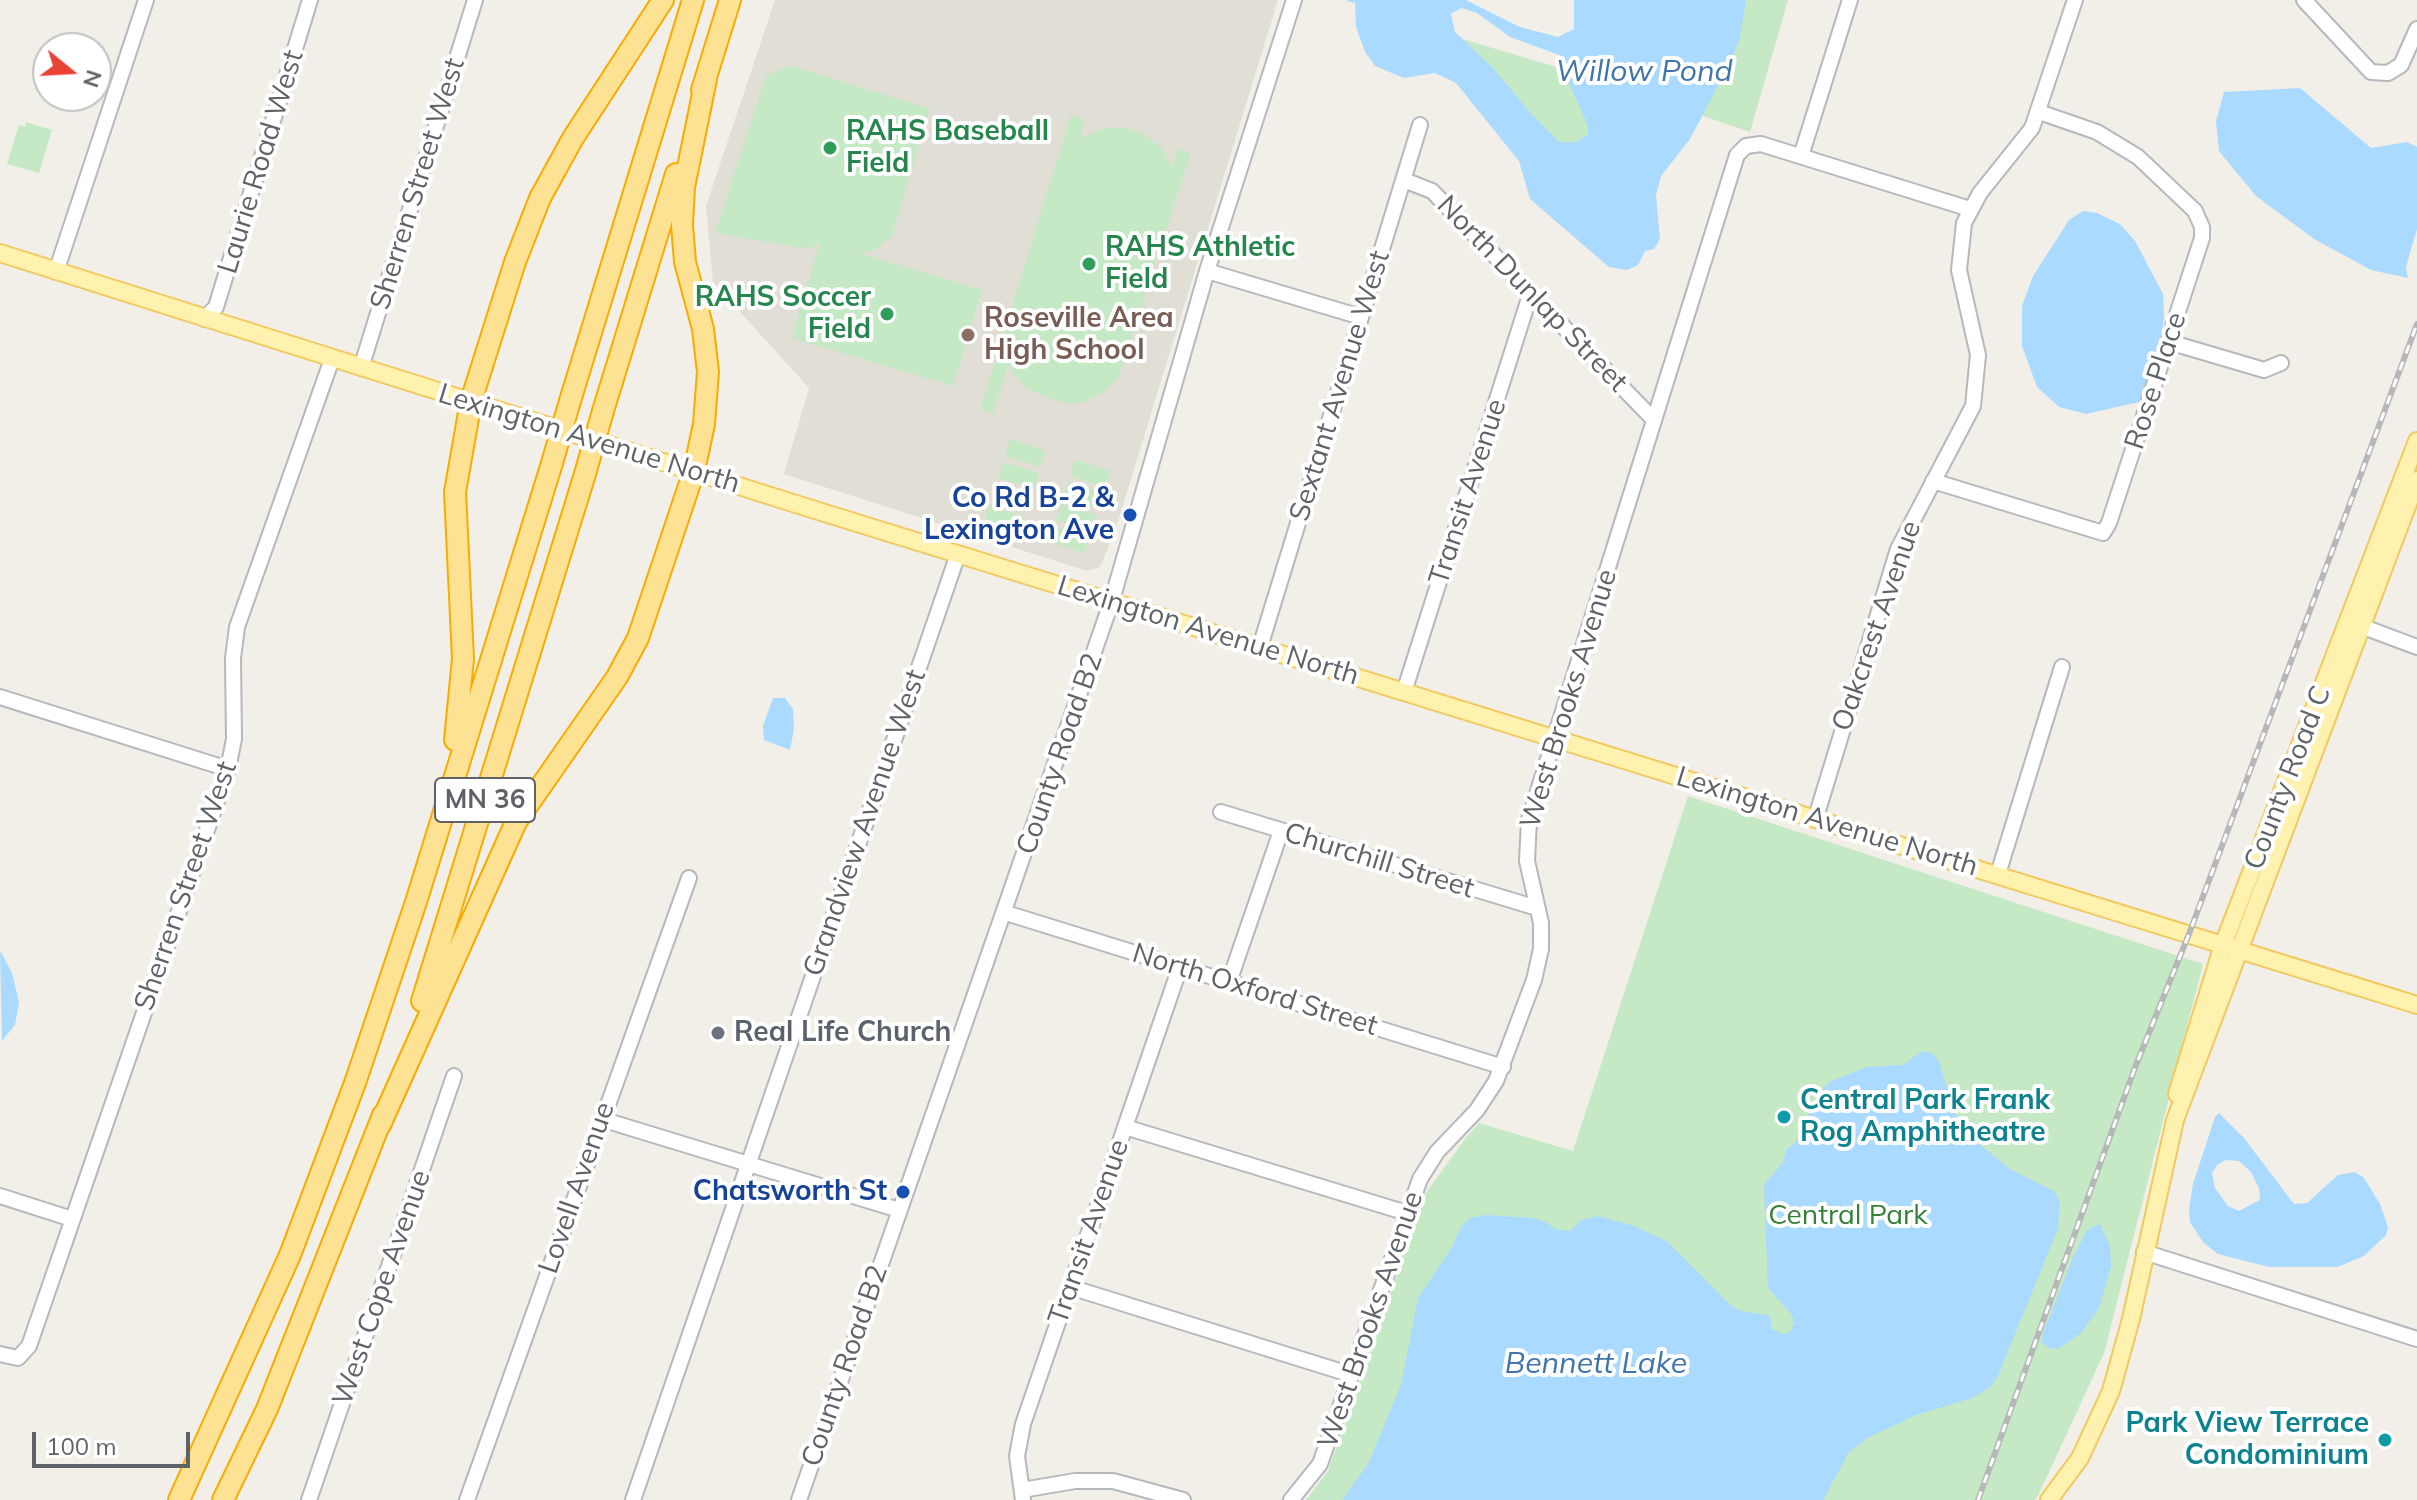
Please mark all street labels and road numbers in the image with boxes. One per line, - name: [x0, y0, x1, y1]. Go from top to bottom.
- street label: Laurie Road West: [211, 46, 311, 278]
- street label: Sherren Street West: [364, 54, 472, 314]
- street label: North Dunlap Street: [1430, 189, 1634, 399]
- street label: Sextant Avenue West: [1283, 247, 1397, 525]
- street label: Rose Place: [2118, 308, 2194, 454]
- street label: Lexington Avenue North: [434, 377, 744, 501]
- street label: Transit Avenue: [1422, 395, 1514, 589]
- street label: Oakcrest Avenue: [1825, 517, 1929, 735]
- street label: West Brooks Avenue: [1514, 565, 1624, 833]
- street label: Lexington Avenue North: [1053, 569, 1363, 693]
- street label: County Road B2: [1010, 649, 1110, 859]
- street label: Grandview Avenue West: [797, 665, 933, 981]
- street label: County Road C: [2238, 681, 2338, 875]
- street label: Sherren Street West: [128, 757, 244, 1015]
- street label: Lexington Avenue North: [1672, 760, 1982, 884]
- road number: MN 36: [435, 778, 535, 822]
- street label: Churchill Street: [1280, 816, 1478, 906]
- street label: North Oxford Street: [1128, 937, 1382, 1043]
- street label: Lovell Avenue: [532, 1098, 622, 1278]
- street label: Transit Avenue: [1042, 1135, 1136, 1329]
- street label: West Cope Avenue: [326, 1166, 438, 1410]
- street label: West Brooks Avenue: [1311, 1187, 1431, 1453]
- street label: County Road B2: [795, 1261, 895, 1471]

